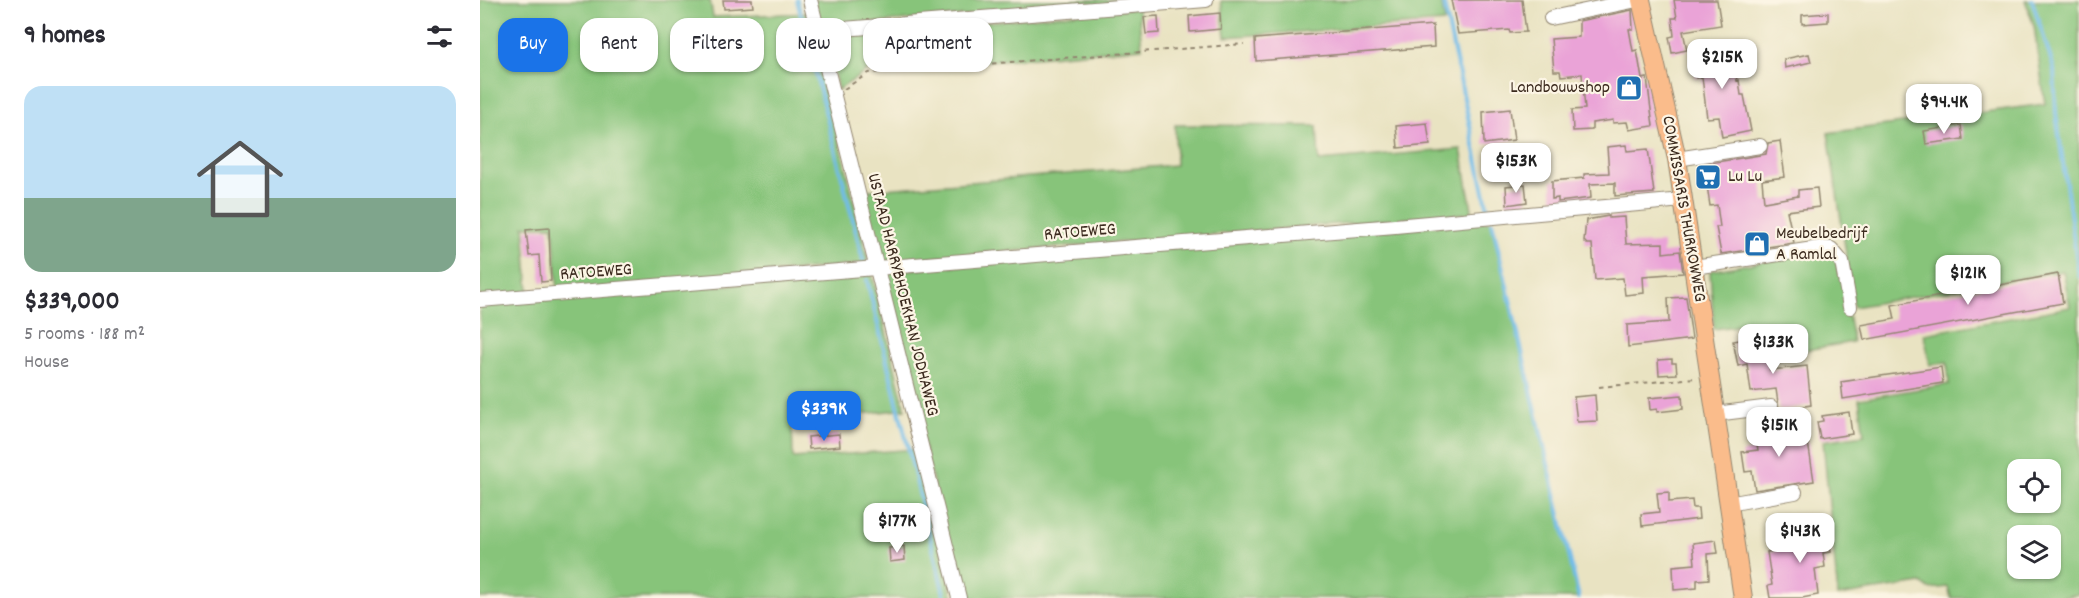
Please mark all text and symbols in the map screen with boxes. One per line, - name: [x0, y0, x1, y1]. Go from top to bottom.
- text: 9 homes: [24, 18, 106, 55]
- chip: Buy: [498, 18, 568, 72]
- chip: Rent: [580, 18, 658, 72]
- chip: Filters: [670, 18, 764, 72]
- chip: New: [776, 18, 851, 72]
- chip: Apartment: [863, 18, 993, 72]
- icon: filters: [423, 20, 456, 53]
- pin: $215K: [1680, 39, 1764, 90]
- text: $215K: [1701, 44, 1743, 72]
- shop icon: Landbouwshop: [1614, 73, 1644, 103]
- place label: Landbouwshop: [1510, 76, 1610, 101]
- pin: $94.4K: [1895, 84, 1993, 135]
- text: $94.4K: [1920, 89, 1968, 117]
- street label: COMMISSARIS THURKOWWEG: [1654, 114, 1712, 304]
- icon: home: [186, 125, 294, 233]
- pin: $153K: [1474, 143, 1558, 194]
- text: $153K: [1495, 148, 1537, 176]
- supermarket icon: Lu Lu: [1693, 162, 1723, 192]
- place label: Lu Lu: [1728, 165, 1762, 190]
- street label: USTAAD HARRYBHOEKHAN JODHAWEG: [860, 171, 944, 419]
- street label: RATOEWEG: [1043, 217, 1117, 249]
- place label: Meubelbedrijf A Ramlal: [1776, 222, 1868, 268]
- shop icon: Meubelbedrijf A Ramlal: [1742, 229, 1772, 259]
- pin: $121K: [1926, 255, 2010, 306]
- street label: RATOEWEG: [559, 258, 633, 288]
- text: $121K: [1950, 260, 1986, 288]
- text: $339,000: [24, 284, 120, 321]
- text: 5 rooms · 188 m²: [24, 321, 145, 349]
- pin: $133K: [1731, 324, 1815, 375]
- text: $133K: [1752, 329, 1794, 357]
- text: House: [24, 349, 69, 377]
- pin: $339K: [782, 391, 866, 442]
- text: $339K: [801, 396, 847, 424]
- pin: $151K: [1737, 407, 1821, 458]
- text: $151K: [1760, 412, 1798, 440]
- map controls: [2007, 459, 2061, 579]
- button: locate: [2007, 459, 2061, 513]
- pin: $177K: [855, 503, 939, 554]
- text: $177K: [877, 508, 917, 536]
- pin: $143K: [1758, 513, 1842, 564]
- text: $143K: [1780, 518, 1820, 546]
- button: layers: [2007, 525, 2061, 579]

